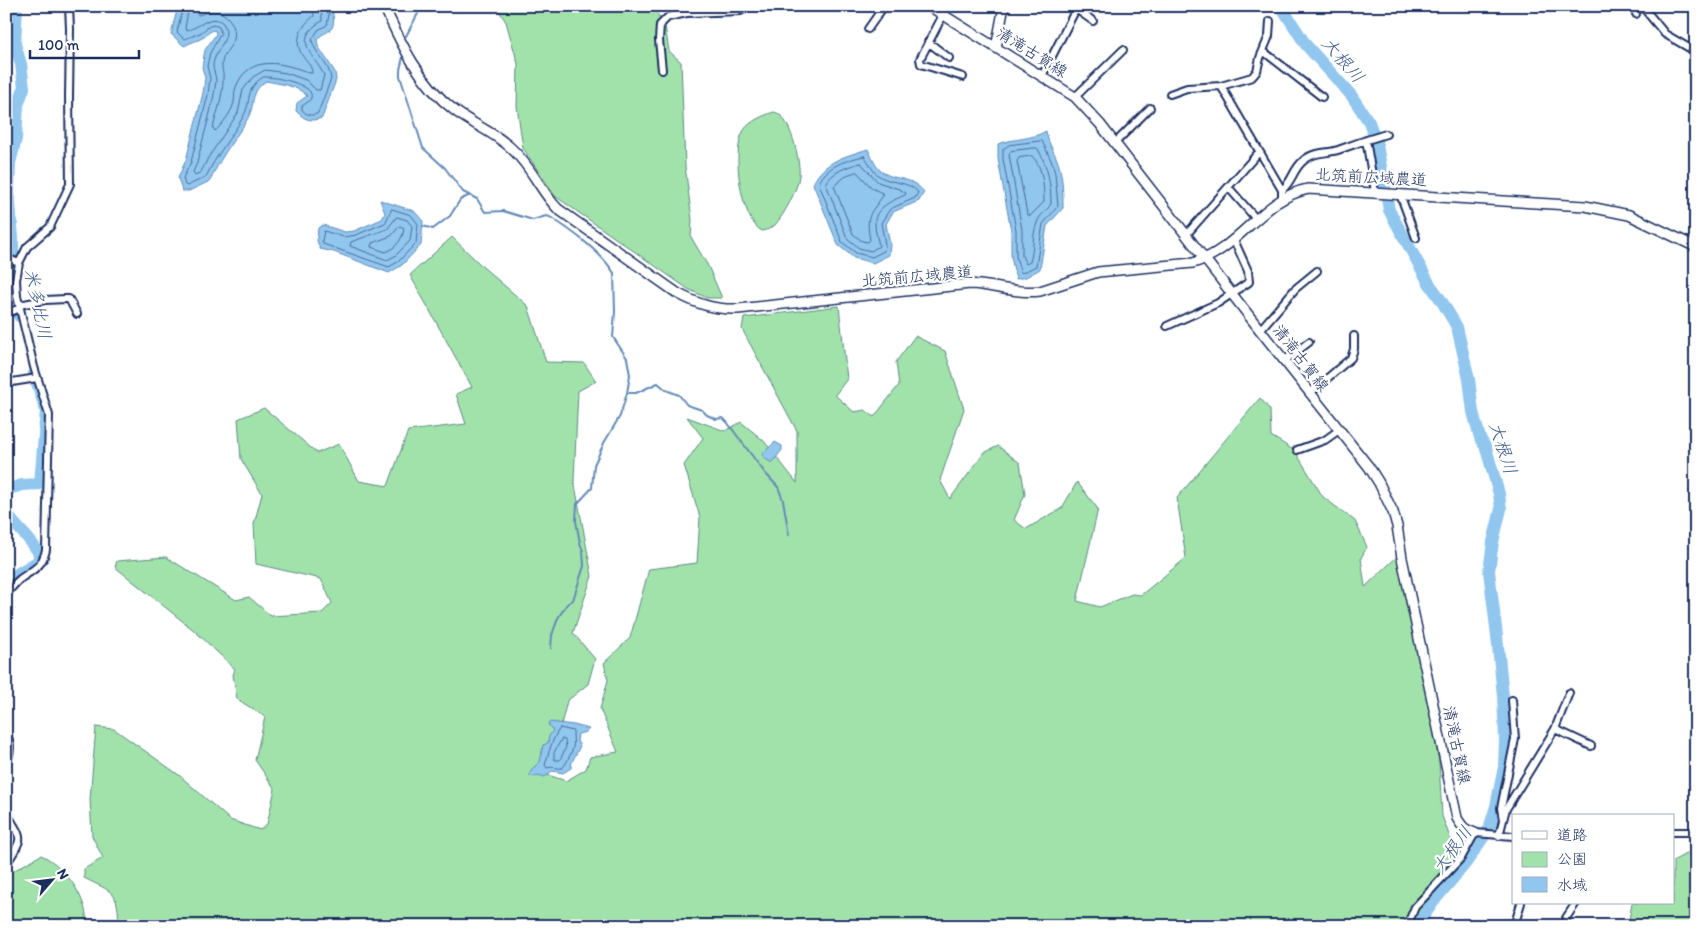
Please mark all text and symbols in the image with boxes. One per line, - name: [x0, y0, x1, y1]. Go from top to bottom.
- street label: 清滝古賀線: [993, 23, 1071, 81]
- scale bar: [30, 28, 139, 60]
- water label: 大根川: [1317, 32, 1369, 88]
- text: 100 m: [38, 36, 80, 54]
- street label: 北筑前広域農道: [1315, 165, 1427, 189]
- street label: 北筑前広域農道: [860, 262, 974, 290]
- water label: 米多比川: [20, 266, 56, 342]
- street label: 清滝古賀線: [1269, 321, 1333, 395]
- water label: 大根川: [1484, 419, 1522, 477]
- street label: 清滝古賀線: [1439, 704, 1475, 786]
- legend: [1512, 814, 1674, 904]
- water label: 大根川: [1427, 822, 1477, 878]
- text: 道路: [1557, 826, 1587, 844]
- text: 公園: [1557, 850, 1587, 868]
- north arrow: [28, 854, 78, 904]
- text: N: [53, 866, 73, 882]
- text: 水域: [1557, 876, 1587, 894]

